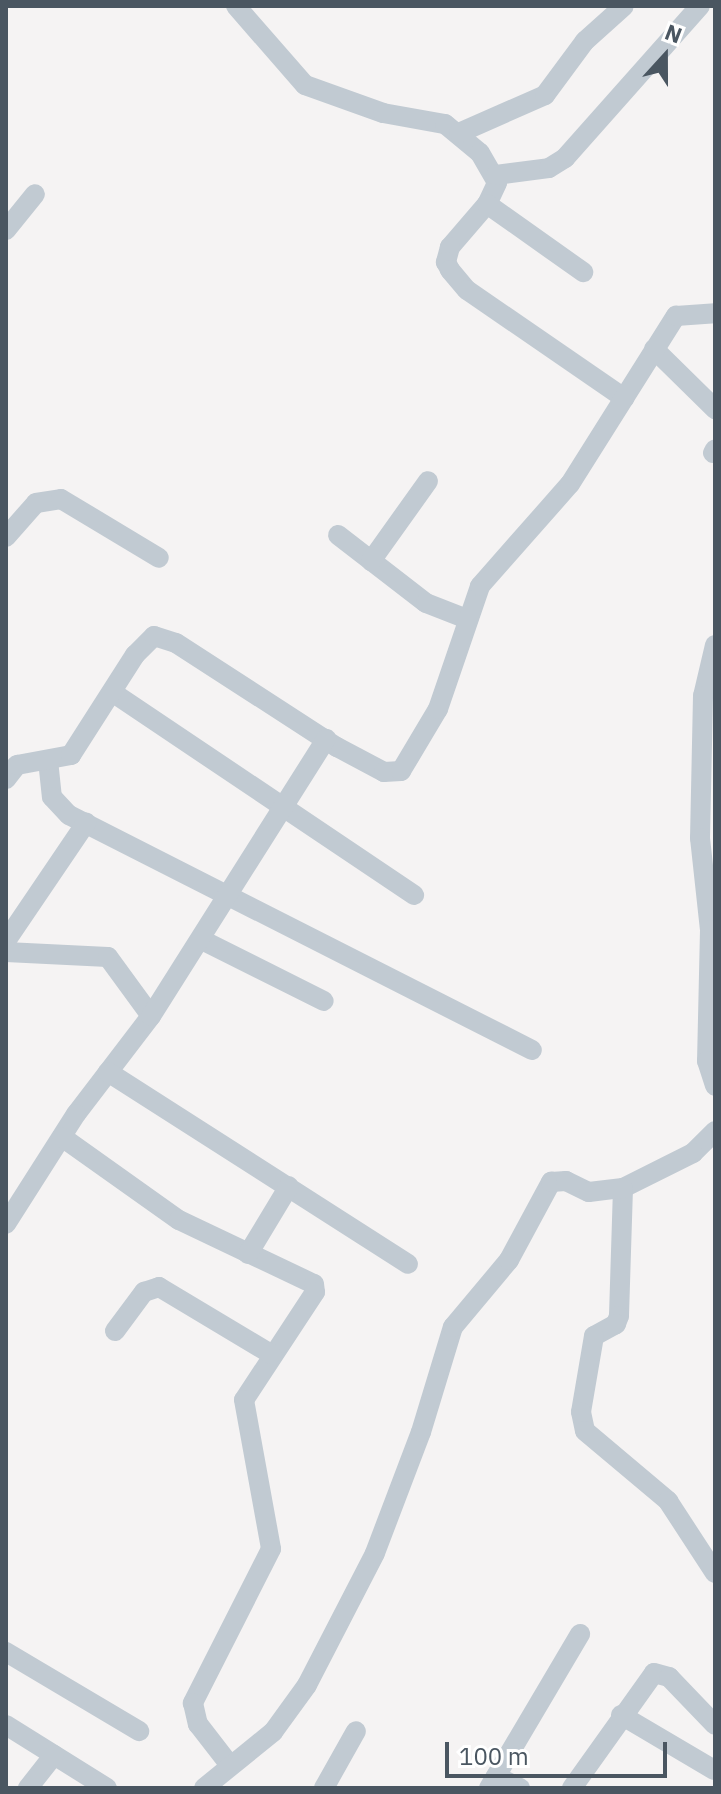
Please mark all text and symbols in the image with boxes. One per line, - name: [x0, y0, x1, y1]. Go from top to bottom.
- north arrow: [625, 16, 705, 96]
- text: N: [661, 17, 686, 50]
- scale bar: [449, 1726, 671, 1776]
- text: 100 m: [459, 1740, 529, 1772]

